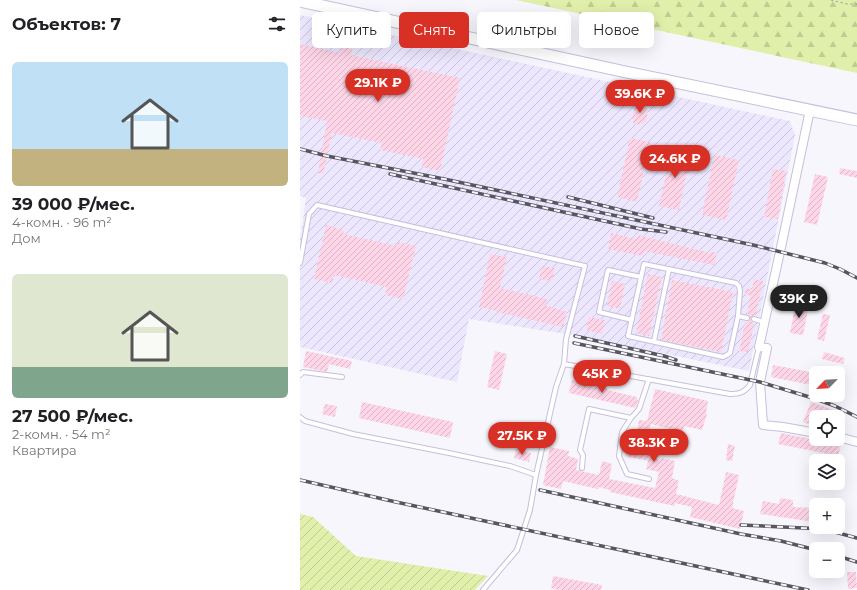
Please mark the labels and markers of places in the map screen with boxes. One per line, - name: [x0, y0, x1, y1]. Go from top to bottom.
- pin: 29.1K ₽: [341, 69, 415, 103]
- pin: 39.6K ₽: [603, 80, 677, 114]
- pin: 24.6K ₽: [638, 145, 712, 179]
- pin: 39K ₽: [771, 285, 827, 319]
- pin: 45K ₽: [574, 360, 630, 394]
- pin: 27.5K ₽: [485, 422, 559, 456]
- pin: 38.3K ₽: [617, 429, 691, 463]

